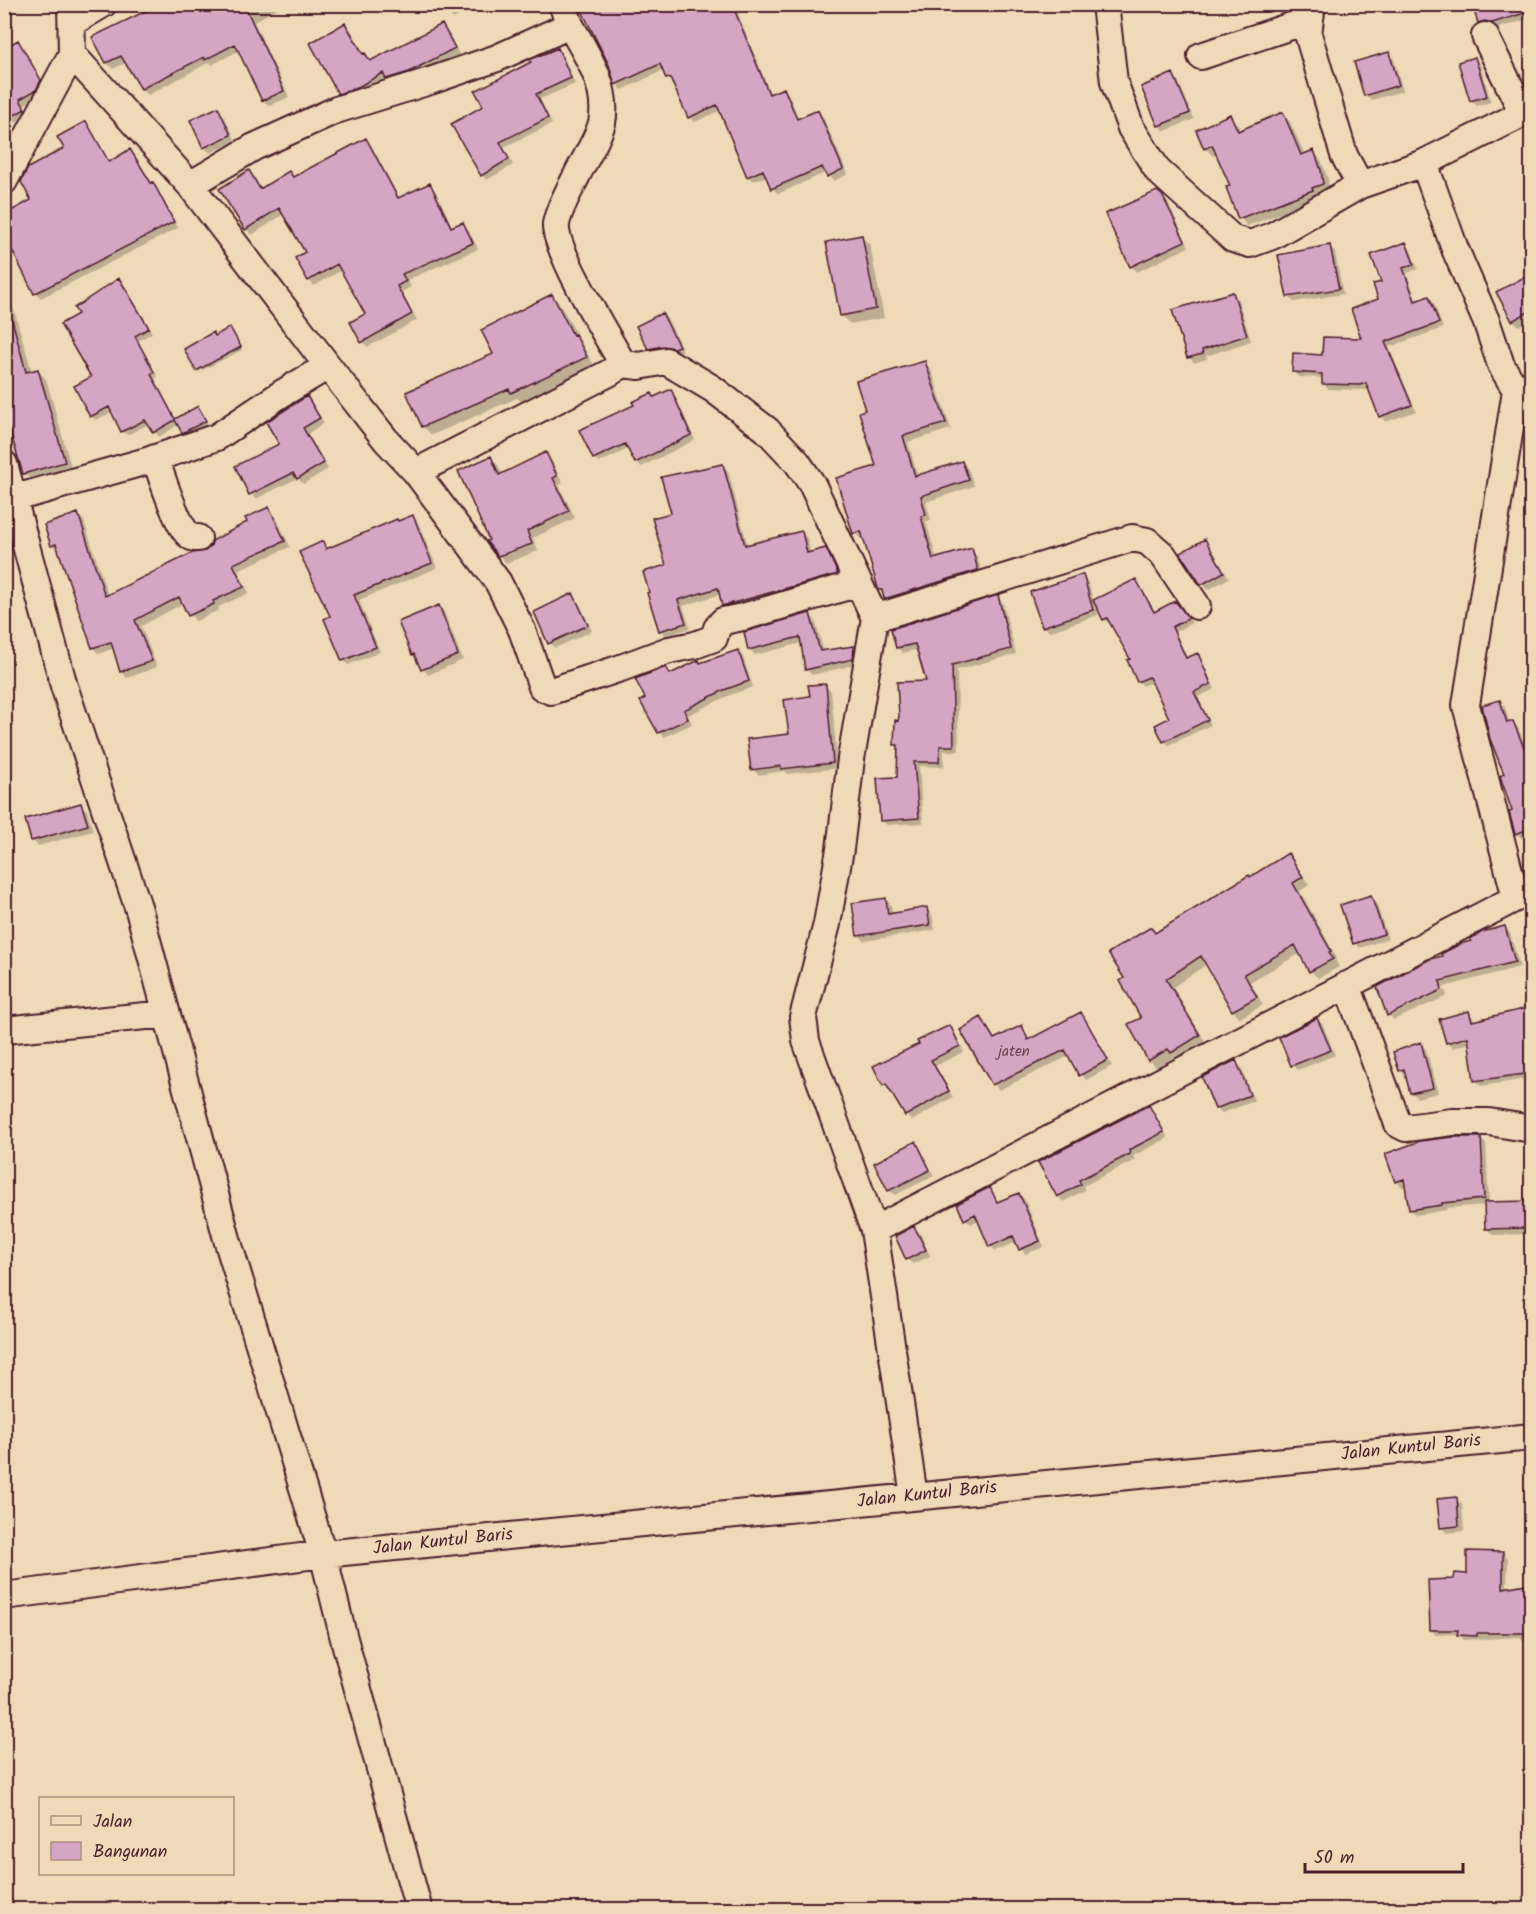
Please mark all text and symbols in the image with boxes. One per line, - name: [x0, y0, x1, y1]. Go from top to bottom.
- house number: jaten: [994, 1040, 1030, 1064]
- street label: Jalan Kuntul Baris: [1340, 1426, 1483, 1470]
- street label: Jalan Kuntul Baris: [856, 1473, 999, 1517]
- street label: Jalan Kuntul Baris: [372, 1520, 515, 1564]
- legend: [39, 1797, 234, 1875]
- text: Jalan: [93, 1808, 132, 1837]
- scale bar: [1305, 1836, 1462, 1874]
- text: Bangunan: [93, 1838, 167, 1867]
- text: 50 m: [1314, 1844, 1354, 1873]

